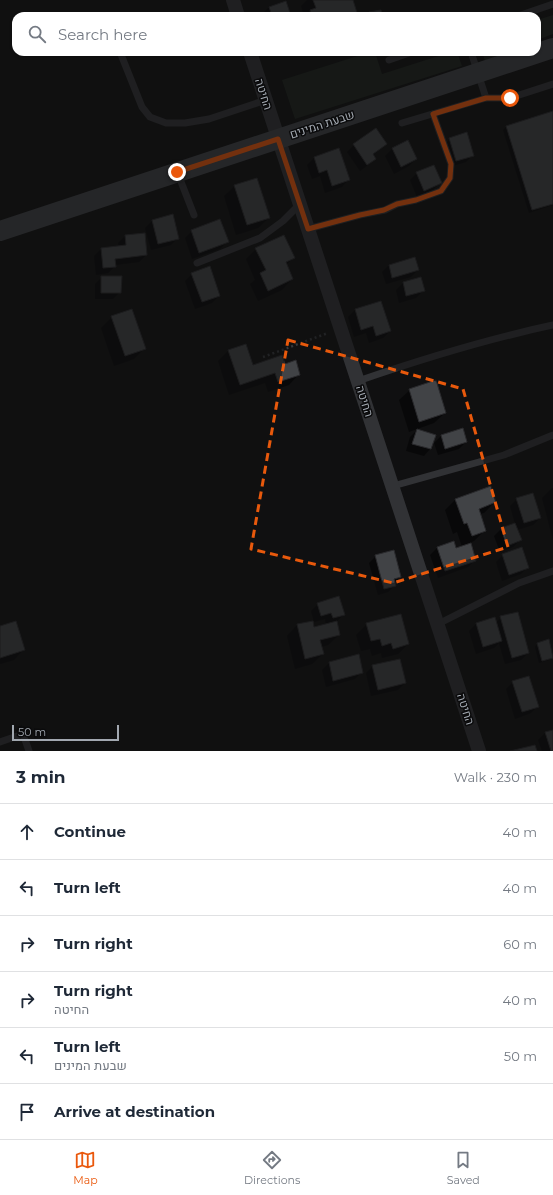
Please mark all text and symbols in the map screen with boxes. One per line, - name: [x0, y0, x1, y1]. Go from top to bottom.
- search box: [12, 12, 541, 56]
- icon: search: [26, 23, 48, 45]
- text: Search here: [58, 25, 147, 44]
- street label: החיטה: [252, 76, 276, 112]
- route start: [501, 89, 519, 107]
- street label: שבעת המינים: [288, 106, 356, 142]
- route end: [168, 163, 186, 181]
- street label: החיטה: [353, 383, 377, 419]
- street label: החיטה: [454, 691, 478, 727]
- scale bar: [12, 723, 119, 742]
- text: 50 m: [18, 725, 46, 739]
- text: 3 min: [16, 767, 66, 787]
- text: Walk · 230 m: [454, 769, 537, 785]
- icon: ahead: [16, 821, 38, 843]
- text: Continue: [54, 822, 126, 841]
- text: 40 m: [503, 824, 537, 840]
- icon: left: [16, 877, 38, 899]
- text: Turn left: [54, 878, 121, 897]
- text: 40 m: [503, 880, 537, 896]
- icon: right: [16, 933, 38, 955]
- text: Turn right: [54, 934, 133, 953]
- text: 60 m: [503, 936, 537, 952]
- text: Turn right: [54, 981, 133, 1000]
- icon: right: [16, 989, 38, 1011]
- text: 40 m: [503, 992, 537, 1008]
- text: החיטה: [54, 1001, 89, 1017]
- text: Turn left: [54, 1037, 121, 1056]
- icon: left: [16, 1045, 38, 1067]
- text: 50 m: [504, 1048, 537, 1064]
- text: שבעת המינים: [54, 1057, 127, 1073]
- icon: arrive: [16, 1101, 38, 1123]
- text: Arrive at destination: [54, 1102, 215, 1121]
- tab: Map: [73, 1149, 98, 1187]
- tab: Directions: [244, 1149, 300, 1187]
- tab: Saved: [447, 1149, 480, 1187]

